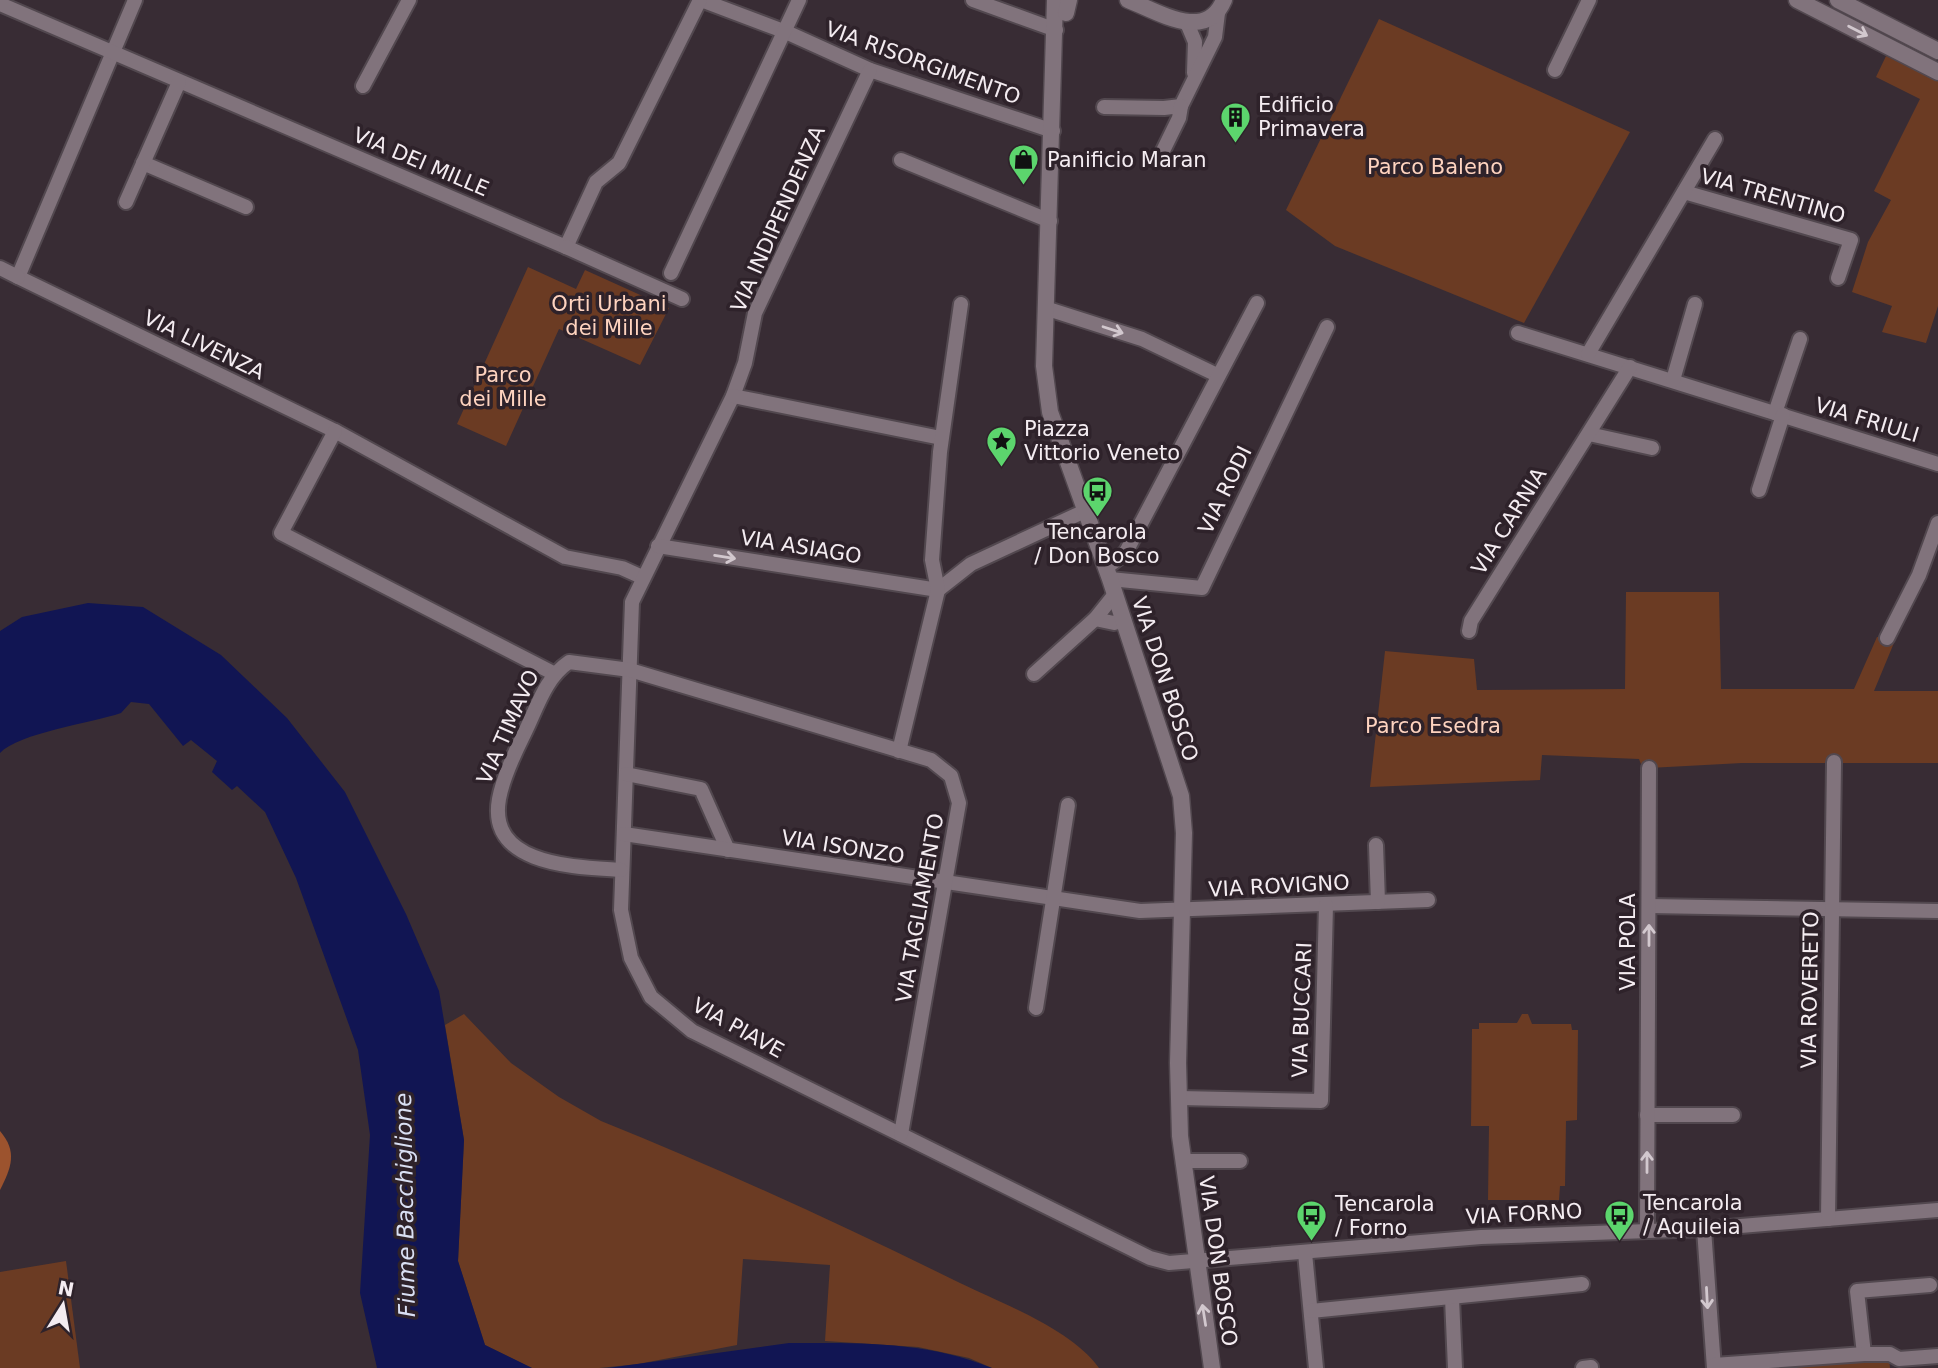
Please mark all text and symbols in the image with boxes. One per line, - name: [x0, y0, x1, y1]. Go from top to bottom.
- street label: VIA RISORGIMENTO: [822, 17, 1024, 109]
- one-way arrow: [1847, 25, 1868, 38]
- place label: Edificio Primavera: [1258, 93, 1365, 141]
- building icon: Edificio Primavera: [1218, 100, 1252, 144]
- street label: VIA INDIPENDENZA: [726, 122, 830, 316]
- street label: VIA DEI MILLE: [350, 123, 492, 201]
- shop icon: Panificio Maran: [1007, 143, 1041, 187]
- place label: Panificio Maran: [1047, 148, 1207, 172]
- park label: Parco Baleno: [1367, 155, 1503, 179]
- street label: VIA TRENTINO: [1698, 164, 1848, 228]
- park label: Orti Urbani dei Mille: [551, 292, 667, 340]
- street label: VIA LIVENZA: [140, 305, 269, 385]
- one-way arrow: [1101, 324, 1123, 337]
- park label: Parco dei Mille: [459, 363, 547, 411]
- street label: VIA FRIULI: [1812, 393, 1922, 447]
- place label: Piazza Vittorio Veneto: [1024, 417, 1180, 465]
- place icon: Piazza Vittorio Veneto: [984, 424, 1018, 468]
- street label: VIA RODI: [1193, 442, 1257, 538]
- street label: VIA CARNIA: [1467, 463, 1552, 579]
- bus stop icon: Tencarola / Don Bosco: [1080, 475, 1114, 519]
- place label: Tencarola / Don Bosco: [1034, 520, 1160, 568]
- street label: VIA ASIAGO: [739, 526, 863, 568]
- one-way arrow: [713, 550, 736, 563]
- street label: VIA DON BOSCO: [1127, 594, 1203, 764]
- street label: VIA TIMAVO: [472, 666, 544, 788]
- park label: Parco Esedra: [1365, 714, 1501, 738]
- street label: VIA TAGLIAMENTO: [892, 811, 948, 1005]
- street label: VIA ISONZO: [780, 825, 906, 869]
- street label: VIA ROVIGNO: [1208, 870, 1350, 902]
- street label: VIA POLA: [1616, 893, 1640, 991]
- street label: VIA ROVERETO: [1797, 911, 1823, 1069]
- one-way arrow: [1642, 924, 1656, 947]
- street label: VIA BUCCARI: [1288, 942, 1316, 1078]
- street label: VIA PIAVE: [688, 993, 788, 1063]
- water label: Fiume Bacchiglione: [390, 1093, 420, 1317]
- one-way arrow: [1640, 1151, 1654, 1174]
- street label: VIA DON BOSCO: [1194, 1174, 1242, 1348]
- place label: Tencarola / Aquileia: [1642, 1191, 1743, 1239]
- place label: Tencarola / Forno: [1334, 1192, 1435, 1240]
- bus stop icon: Tencarola / Aquileia: [1603, 1198, 1637, 1242]
- bus stop icon: Tencarola / Forno: [1295, 1199, 1329, 1243]
- street label: VIA FORNO: [1465, 1199, 1583, 1229]
- north arrow: [28, 1270, 98, 1340]
- text: N: [56, 1276, 76, 1301]
- one-way arrow: [1701, 1286, 1714, 1309]
- one-way arrow: [1197, 1304, 1210, 1327]

